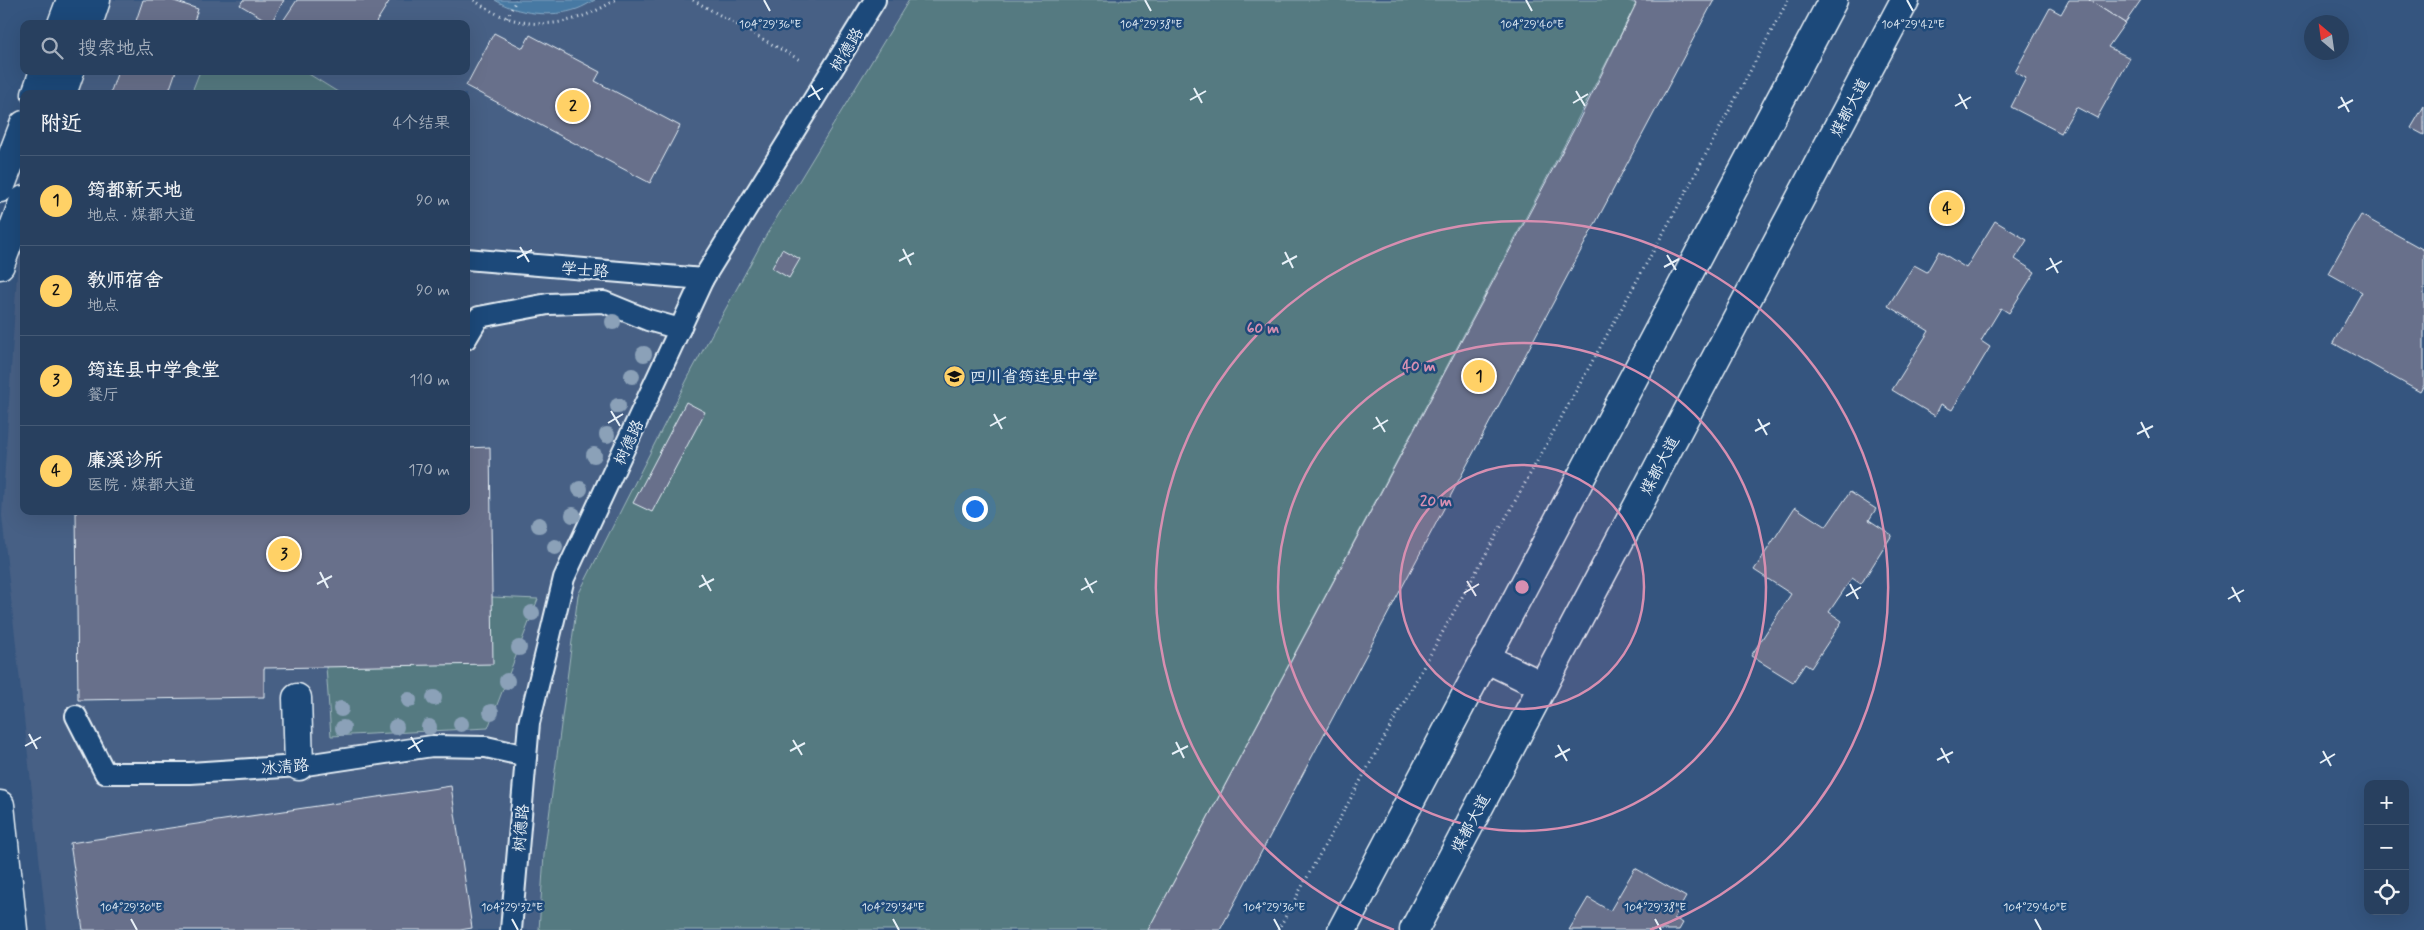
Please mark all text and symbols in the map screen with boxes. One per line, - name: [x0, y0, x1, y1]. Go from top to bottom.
- north arrow: [2304, 15, 2349, 60]
- text: 104°29'36"E: [739, 17, 801, 33]
- text: 104°29'38"E: [1120, 17, 1182, 33]
- text: 104°29'40"E: [1500, 17, 1564, 33]
- text: 104°29'42"E: [1881, 17, 1945, 33]
- search box: [20, 20, 470, 75]
- street label: 树德路: [826, 24, 869, 76]
- icon: search: [38, 34, 66, 62]
- text: 搜索地点: [78, 36, 154, 61]
- street label: 煤都大道: [1826, 75, 1875, 141]
- pin: 2: [557, 87, 589, 125]
- text: 附近: [40, 110, 82, 138]
- text: 4个结果: [393, 113, 450, 134]
- text: 筠都新天地: [87, 178, 182, 203]
- pin: 4: [1931, 189, 1963, 227]
- text: 1: [52, 190, 60, 211]
- text: 90 m: [416, 190, 450, 211]
- text: 地点 · 煤都大道: [87, 205, 195, 226]
- street label: 学士路: [560, 258, 610, 283]
- text: 教师宿舍: [87, 268, 163, 293]
- text: 2: [52, 280, 60, 301]
- text: 90 m: [416, 280, 450, 301]
- text: 地点: [87, 295, 119, 316]
- text: 60 m: [1247, 319, 1279, 339]
- text: 40 m: [1402, 357, 1436, 377]
- pin: 1: [1463, 357, 1495, 395]
- text: 筠连县中学食堂: [87, 358, 220, 383]
- school or university icon: 四川省筠连县中学: [942, 364, 966, 388]
- place label: 四川省筠连县中学: [970, 367, 1098, 388]
- text: 3: [52, 370, 60, 391]
- text: 110 m: [409, 370, 450, 391]
- text: 餐厅: [87, 385, 119, 406]
- street label: 树德路: [610, 416, 649, 469]
- street label: 煤都大道: [1636, 433, 1685, 499]
- text: 廉溪诊所: [87, 448, 163, 473]
- text: 4: [51, 460, 61, 481]
- text: 170 m: [408, 460, 450, 481]
- text: 医院 · 煤都大道: [87, 475, 195, 496]
- text: 20 m: [1420, 492, 1452, 512]
- your location: [962, 496, 988, 522]
- pin: 3: [268, 535, 300, 573]
- centre of rings: [1513, 578, 1531, 596]
- street label: 冰清路: [260, 755, 310, 780]
- map controls: [2364, 780, 2409, 915]
- button: +: [2364, 780, 2409, 825]
- street label: 煤都大道: [1447, 791, 1496, 857]
- street label: 树德路: [509, 803, 534, 853]
- button: −: [2364, 825, 2409, 870]
- button: locate: [2364, 870, 2409, 915]
- text: 104°29'30"E: [100, 900, 162, 916]
- text: 104°29'32"E: [481, 900, 543, 916]
- text: 104°29'34"E: [861, 900, 925, 916]
- text: 104°29'36"E: [1243, 900, 1305, 916]
- text: 104°29'38"E: [1624, 900, 1686, 916]
- text: 104°29'40"E: [2003, 900, 2067, 916]

